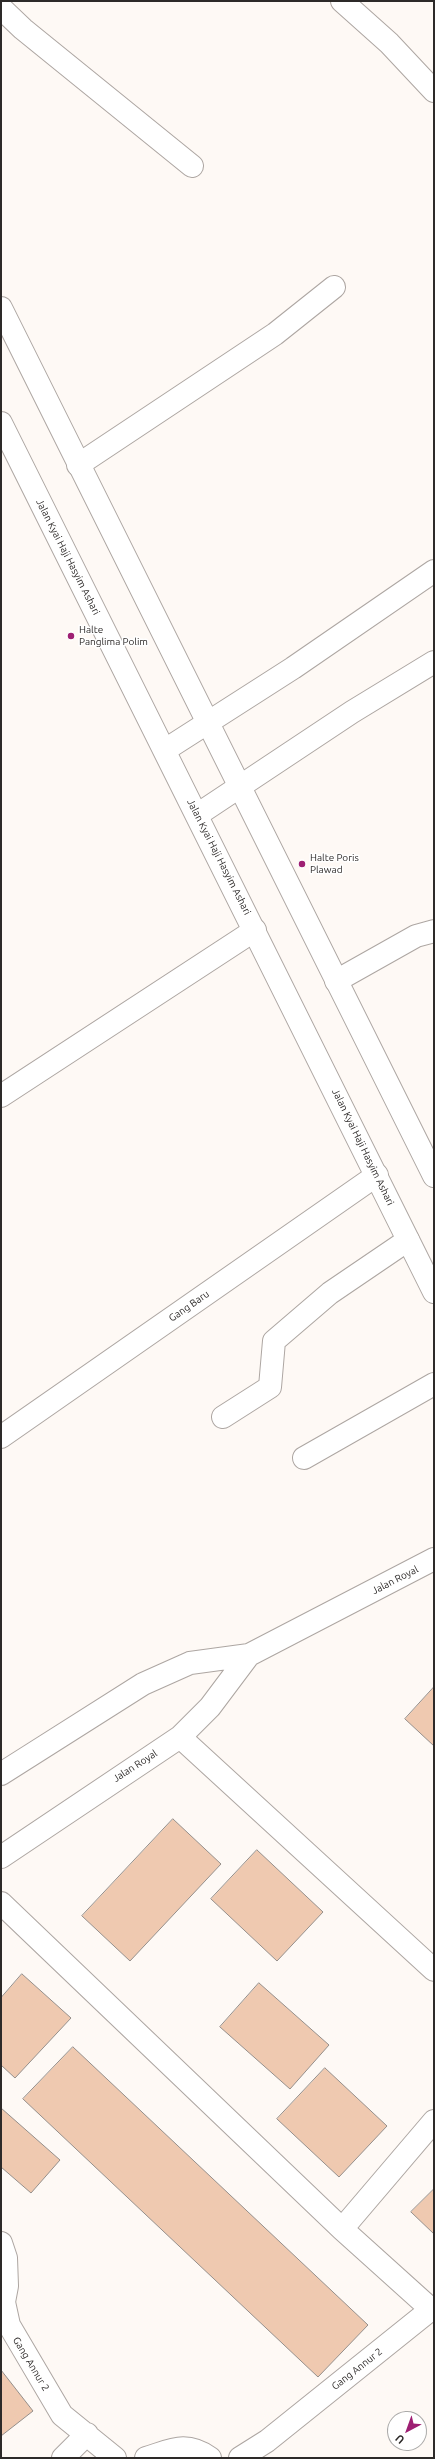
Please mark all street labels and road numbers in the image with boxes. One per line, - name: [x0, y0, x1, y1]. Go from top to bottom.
- street label: Jalan Kyai Haji Hasyim Ashari: [33, 497, 103, 617]
- street label: Jalan Kyai Haji Hasyim Ashari: [184, 797, 254, 917]
- street label: Jalan Kyai Haji Hasyim Ashari: [329, 1087, 397, 1207]
- street label: Gang Baru: [167, 1288, 211, 1324]
- street label: Jalan Royal: [370, 1563, 420, 1597]
- street label: Jalan Royal: [111, 1747, 159, 1785]
- street label: Gang Annur 2: [10, 2335, 52, 2393]
- street label: Gang Annur 2: [329, 2346, 385, 2392]

